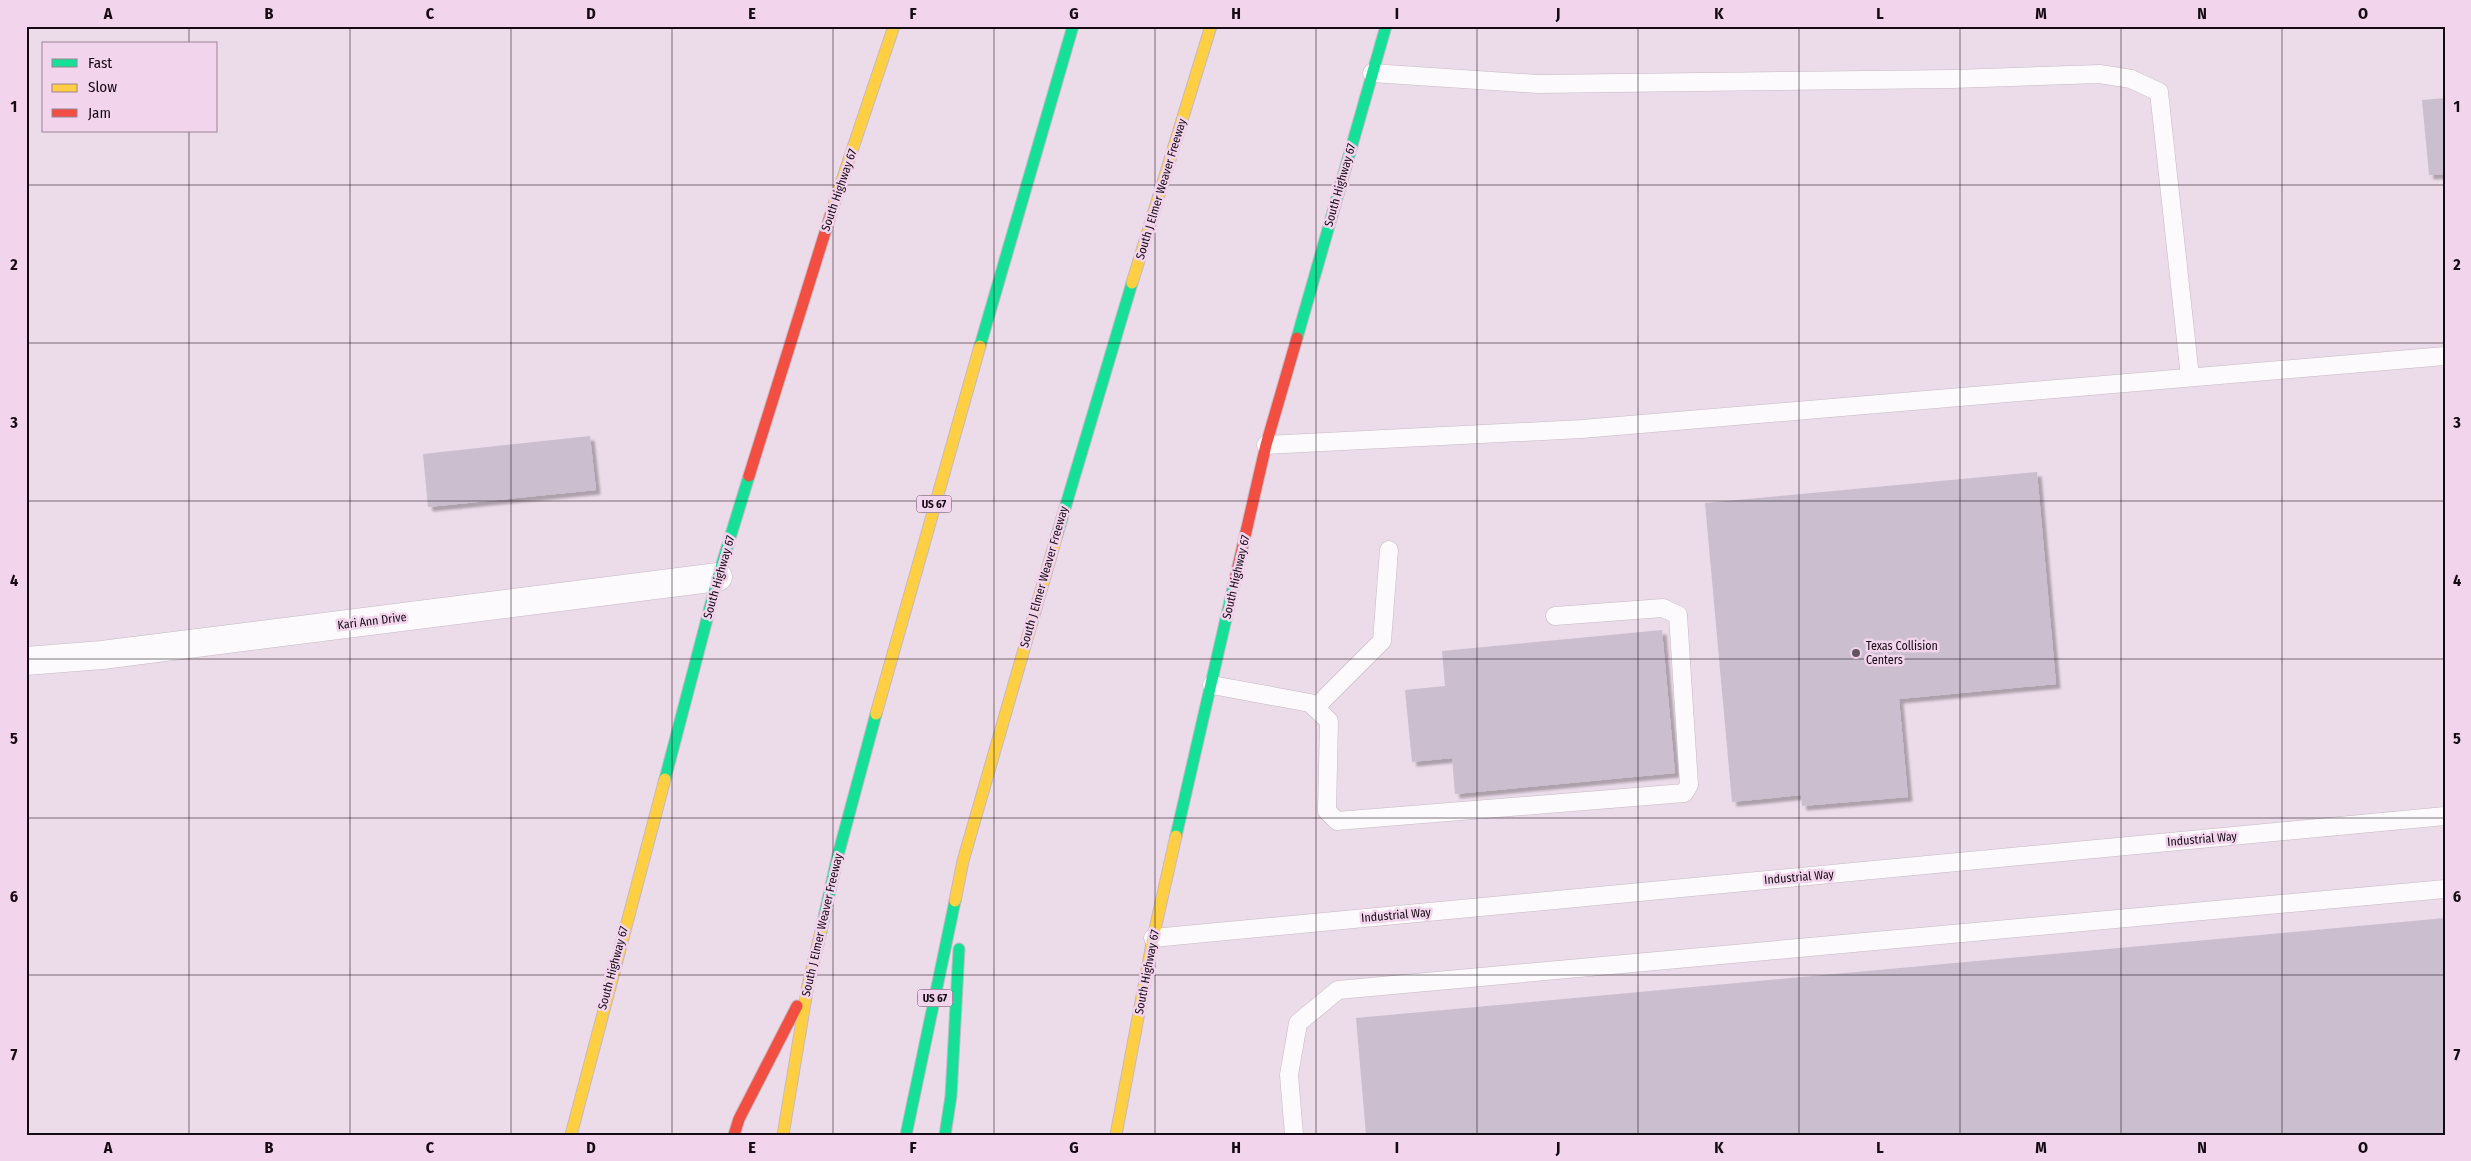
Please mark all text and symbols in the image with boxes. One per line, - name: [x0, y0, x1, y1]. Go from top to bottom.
- text: A: [103, 4, 113, 23]
- text: B: [265, 4, 274, 23]
- text: C: [426, 4, 435, 23]
- text: D: [586, 4, 596, 23]
- text: E: [748, 4, 756, 23]
- text: F: [909, 4, 917, 23]
- text: G: [1069, 4, 1079, 23]
- text: H: [1231, 4, 1241, 23]
- text: I: [1395, 4, 1399, 23]
- text: J: [1555, 4, 1560, 23]
- text: K: [1714, 4, 1724, 23]
- text: L: [1876, 4, 1884, 23]
- text: M: [2035, 4, 2047, 23]
- text: N: [2197, 4, 2207, 23]
- text: O: [2358, 4, 2368, 23]
- legend: [42, 42, 218, 132]
- text: Fast: [88, 54, 112, 72]
- text: Slow: [88, 78, 117, 96]
- text: 1: [11, 97, 17, 116]
- text: 1: [2454, 97, 2460, 116]
- text: Jam: [88, 104, 111, 122]
- street label: South J Elmer Weaver Freeway: [1133, 116, 1189, 261]
- street label: South Highway 67: [1321, 142, 1359, 228]
- street label: South Highway 67: [818, 147, 860, 233]
- text: 2: [9, 255, 18, 274]
- text: 2: [2452, 255, 2461, 274]
- text: 3: [9, 413, 18, 432]
- text: 3: [2452, 413, 2461, 432]
- road number: US 67: [916, 496, 952, 512]
- street label: South J Elmer Weaver Freeway: [1017, 504, 1071, 649]
- street label: South Highway 67: [1220, 533, 1253, 620]
- street label: South Highway 67: [700, 534, 738, 620]
- text: 4: [10, 571, 18, 590]
- text: 4: [2453, 571, 2461, 590]
- street label: Kari Ann Drive: [337, 610, 407, 632]
- place label: Texas Collision Centers: [1866, 639, 1938, 667]
- marker: Texas Collision Centers: [1850, 647, 1862, 659]
- text: 5: [10, 729, 18, 748]
- text: 5: [2453, 729, 2461, 748]
- street label: Industrial Way: [2167, 829, 2238, 849]
- street label: South J Elmer Weaver Freeway: [799, 851, 845, 998]
- street label: Industrial Way: [1764, 867, 1835, 887]
- text: 6: [10, 887, 18, 906]
- text: 6: [2453, 887, 2461, 906]
- street label: Industrial Way: [1361, 905, 1432, 925]
- street label: South Highway 67: [595, 925, 631, 1011]
- street label: South Highway 67: [1132, 928, 1162, 1016]
- road number: US 67: [918, 990, 952, 1006]
- text: 7: [11, 1045, 18, 1064]
- text: 7: [2454, 1045, 2461, 1064]
- text: A: [103, 1138, 113, 1157]
- text: B: [265, 1138, 274, 1157]
- text: C: [426, 1138, 435, 1157]
- text: D: [586, 1138, 596, 1157]
- text: E: [748, 1138, 756, 1157]
- text: F: [909, 1138, 917, 1157]
- text: G: [1069, 1138, 1079, 1157]
- text: H: [1231, 1138, 1241, 1157]
- text: I: [1395, 1138, 1399, 1157]
- text: J: [1555, 1138, 1560, 1157]
- text: K: [1714, 1138, 1724, 1157]
- text: L: [1876, 1138, 1884, 1157]
- text: M: [2035, 1138, 2047, 1157]
- text: N: [2197, 1138, 2207, 1157]
- text: O: [2358, 1138, 2368, 1157]

